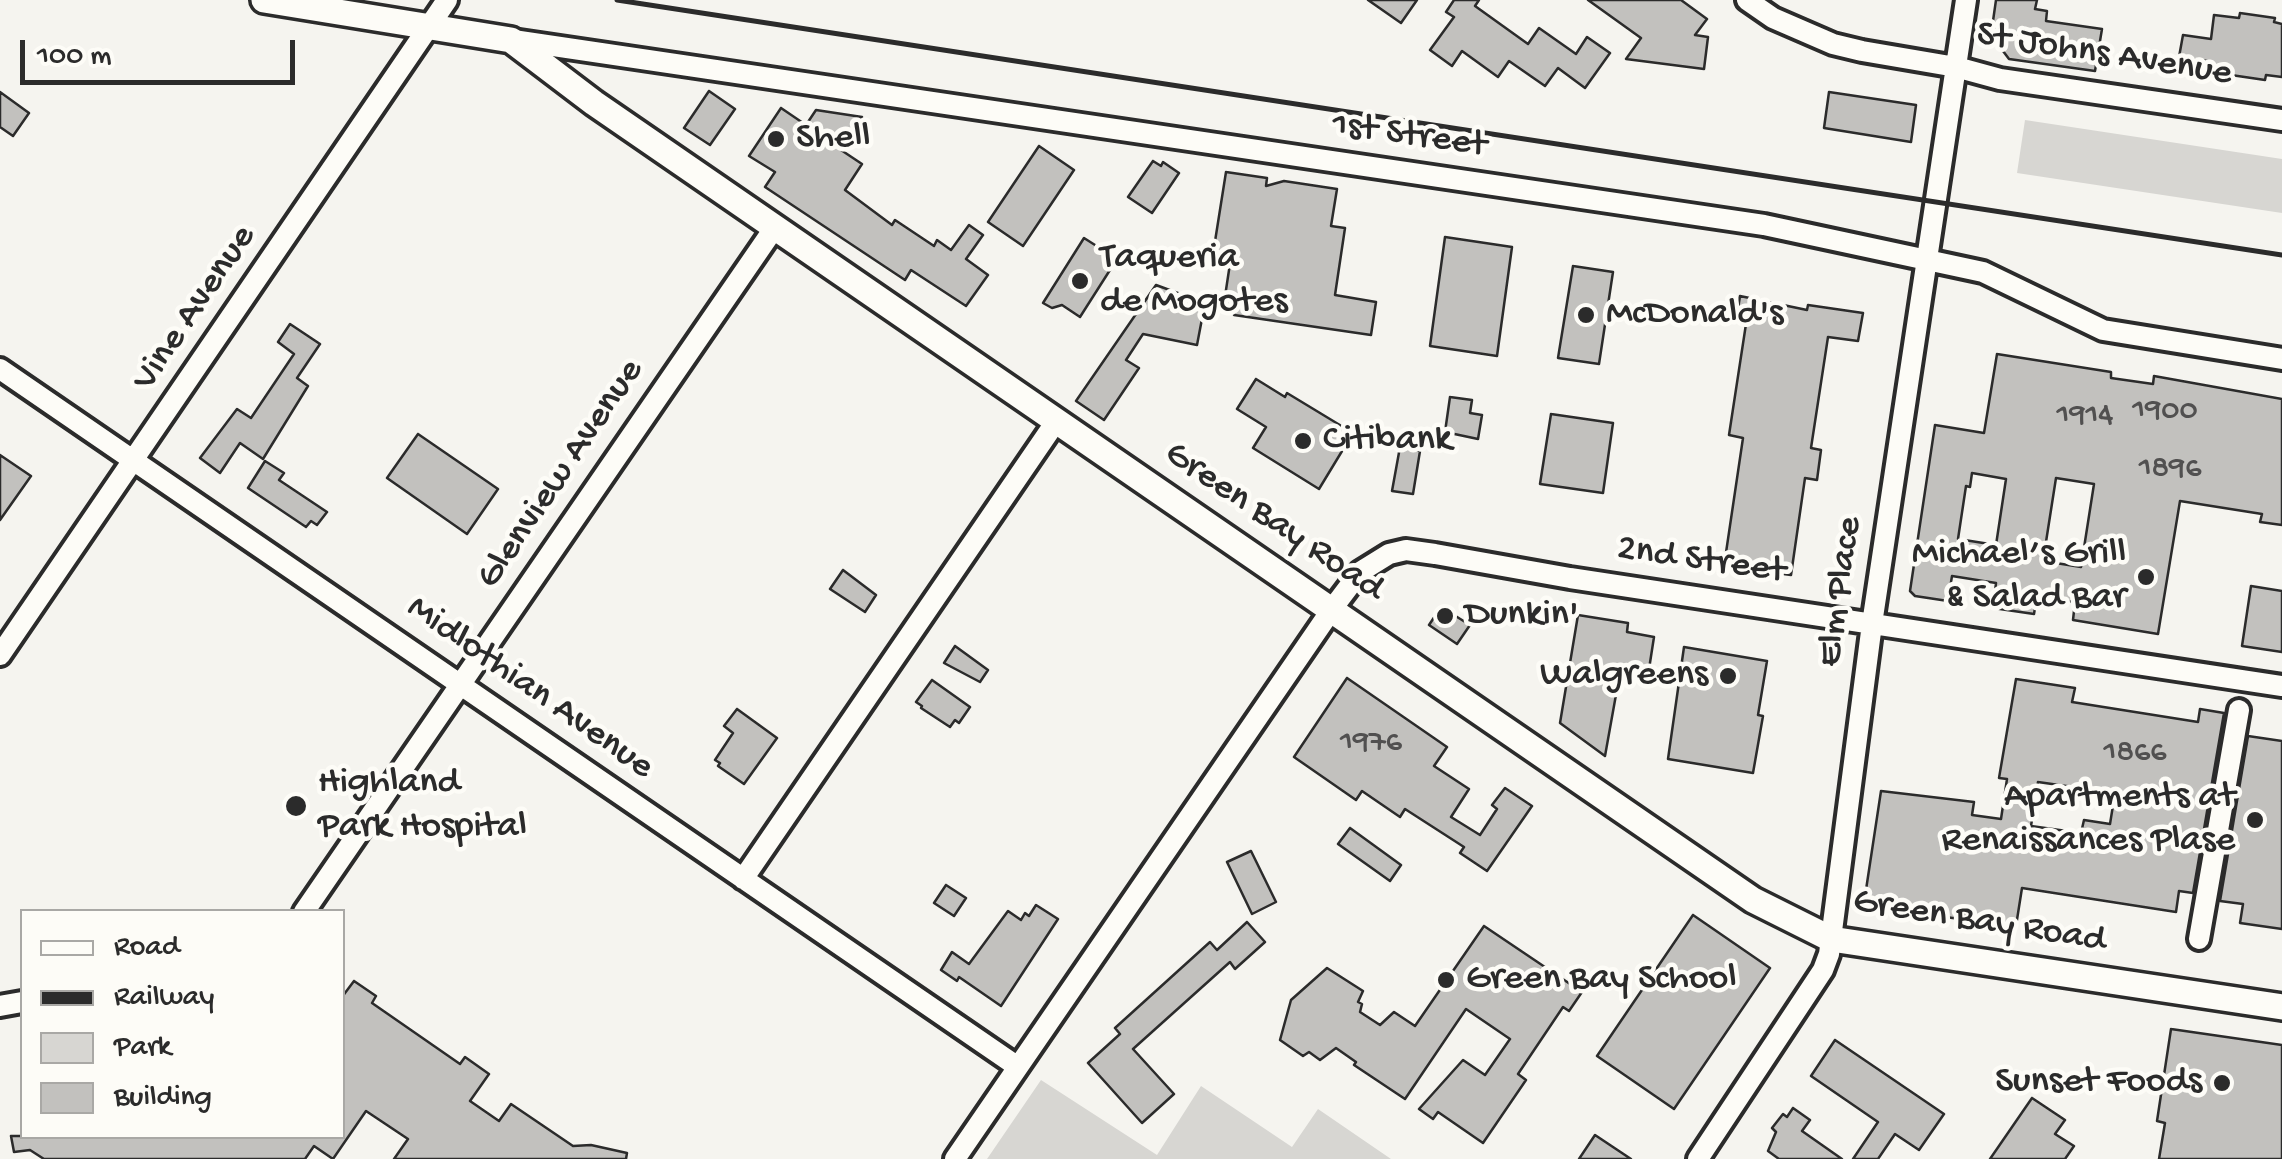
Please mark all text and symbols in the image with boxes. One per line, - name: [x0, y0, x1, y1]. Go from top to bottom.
- street label: St Johns Avenue: [1973, 13, 2235, 99]
- scale bar: [25, 20, 300, 82]
- text: 100 m: [37, 40, 112, 75]
- street label: 1st Street: [1329, 104, 1489, 170]
- place label: Shell: [796, 116, 870, 162]
- marker: Shell: [765, 128, 787, 150]
- street label: Vine Avenue: [124, 217, 268, 401]
- place label: Taqueria de Mogotes: [1100, 236, 1287, 326]
- marker: Taqueria de Mogotes: [1069, 270, 1091, 292]
- place label: McDonald's: [1606, 292, 1783, 338]
- marker: McDonald's: [1575, 304, 1597, 326]
- street label: Glenview Avenue: [468, 351, 656, 599]
- house number: 1900: [2132, 393, 2198, 431]
- house number: 1914: [2056, 398, 2114, 436]
- place label: Citibank: [1323, 418, 1452, 464]
- marker: Citibank: [1292, 430, 1314, 452]
- street label: Green Bay Road: [1155, 433, 1391, 613]
- house number: 1896: [2139, 451, 2201, 489]
- street label: Elm Place: [1809, 514, 1875, 670]
- street label: 2nd Street: [1614, 528, 1788, 596]
- place label: Michael’s Grill & Salad Bar: [1912, 532, 2126, 622]
- marker: Michael’s Grill & Salad Bar: [2135, 566, 2157, 588]
- street label: Midlothian Avenue: [397, 587, 661, 791]
- place label: Dunkin': [1465, 593, 1579, 639]
- marker: Dunkin': [1434, 605, 1456, 627]
- place label: Walgreens: [1540, 653, 1708, 699]
- marker: Walgreens: [1717, 665, 1739, 687]
- house number: 1976: [1340, 725, 1402, 763]
- house number: 1866: [2104, 735, 2166, 773]
- place label: Highland Park Hospital: [318, 761, 527, 851]
- place label: Apartments at Renaissances Plase: [1941, 775, 2235, 864]
- marker: Highland Park Hospital: [283, 793, 309, 819]
- marker: Apartments at Renaissances Plase: [2244, 809, 2266, 831]
- street label: Green Bay Road: [1850, 881, 2108, 965]
- legend: [20, 909, 345, 1139]
- text: Road: [114, 931, 180, 966]
- place label: Green Bay School: [1466, 957, 1737, 1003]
- marker: Green Bay School: [1435, 969, 1457, 991]
- text: Railway: [114, 981, 214, 1016]
- text: Park: [114, 1031, 171, 1066]
- place label: Sunset Foods: [1995, 1060, 2202, 1106]
- marker: Sunset Foods: [2211, 1072, 2233, 1094]
- text: Building: [114, 1081, 212, 1116]

